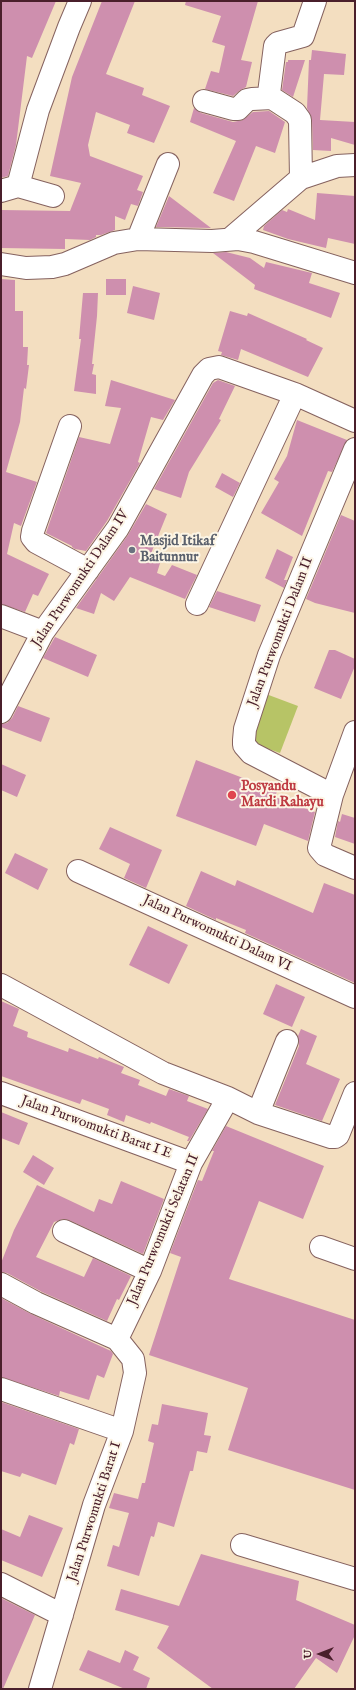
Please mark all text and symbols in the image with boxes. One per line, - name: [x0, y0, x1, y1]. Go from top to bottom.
- street label: Jalan Purwomukti Dalam IV: [29, 507, 133, 651]
- place label: Masjid Itikaf Baitunnur: [140, 534, 215, 566]
- marker: Masjid Itikaf Baitunnur: [127, 545, 137, 555]
- street label: Jalan Purwomukti Dalam II: [245, 555, 317, 709]
- place label: Posyandu Mardi Rahayu: [241, 779, 324, 812]
- marker: Posyandu Mardi Rahayu: [226, 789, 238, 801]
- street label: Jalan Purwomukti Dalam VI: [140, 892, 294, 976]
- street label: Jalan Purwomukti Barat I E: [18, 1093, 174, 1163]
- street label: Jalan Purwomukti Selatan II: [124, 1152, 204, 1308]
- street label: Jalan Purwomukti Barat I: [64, 1440, 126, 1584]
- north arrow: [300, 1634, 340, 1674]
- text: U: [301, 1649, 315, 1659]

